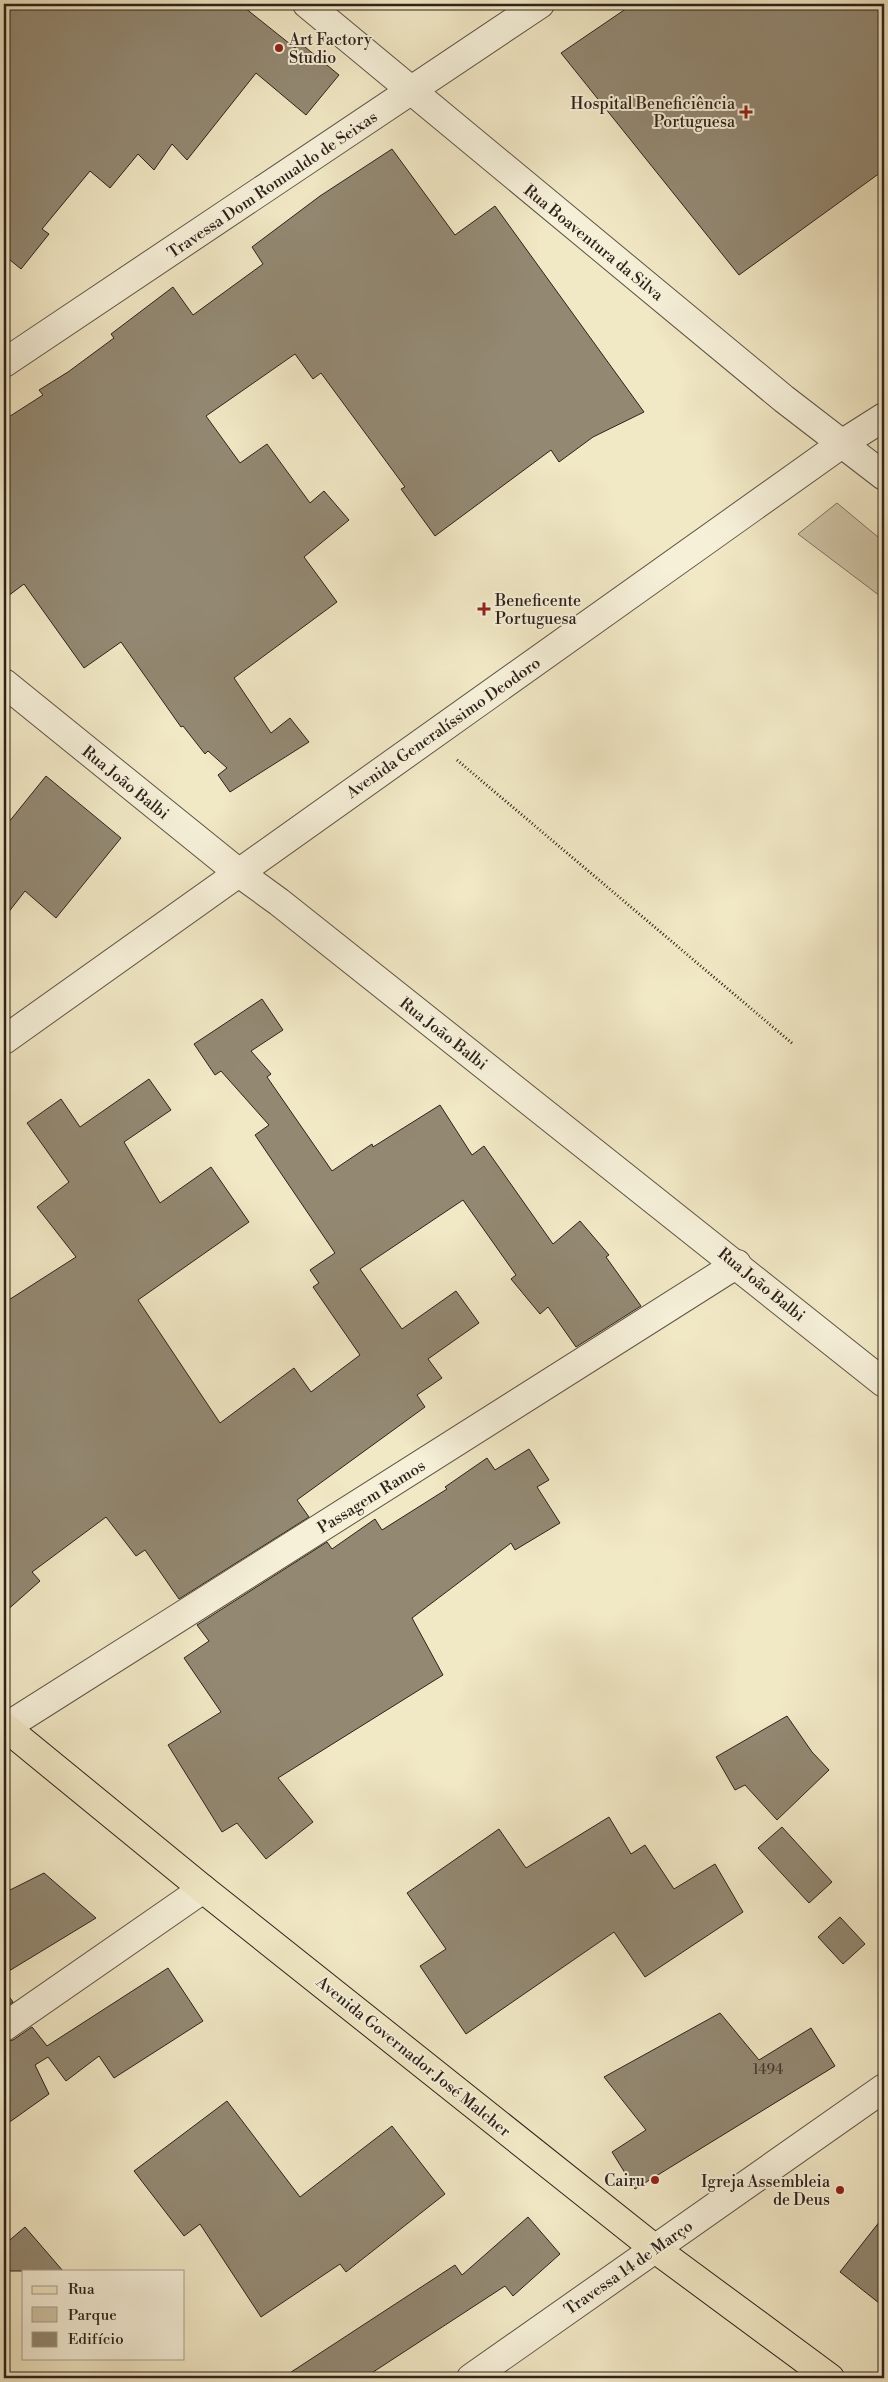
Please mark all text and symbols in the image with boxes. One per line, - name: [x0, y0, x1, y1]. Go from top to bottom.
- place label: Art Factory Studio: [288, 30, 372, 68]
- marker: Art Factory Studio: [273, 42, 285, 54]
- place label: Hospital Beneficiência Portuguesa: [571, 94, 736, 132]
- marker: Hospital Beneficiência Portuguesa: [739, 105, 753, 119]
- street label: Travessa Dom Romualdo de Seixas: [164, 107, 381, 263]
- street label: Rua Boaventura da Silva: [519, 180, 668, 306]
- place label: Beneficente Portuguesa: [494, 591, 581, 629]
- marker: Beneficente Portuguesa: [477, 602, 491, 616]
- street label: Avenida Generalíssimo Deodoro: [342, 653, 545, 803]
- street label: Rua João Balbi: [78, 742, 173, 824]
- street label: Rua João Balbi: [395, 993, 491, 1074]
- street label: Rua João Balbi: [714, 1244, 809, 1326]
- street label: Passagem Ramos: [314, 1456, 429, 1538]
- street label: Avenida Governador José Malcher: [311, 1971, 515, 2141]
- house number: 1494: [753, 2061, 783, 2079]
- place label: Cairu: [604, 2171, 645, 2191]
- place label: Igreja Assembleia de Deus: [701, 2172, 831, 2210]
- marker: Cairu: [649, 2174, 661, 2186]
- marker: Igreja Assembleia de Deus: [834, 2184, 846, 2196]
- street label: Travessa 14 de Março: [561, 2216, 697, 2320]
- legend: [22, 2270, 185, 2360]
- text: Rua: [68, 2280, 95, 2299]
- text: Parque: [68, 2306, 117, 2325]
- text: Edifício: [68, 2330, 124, 2349]

